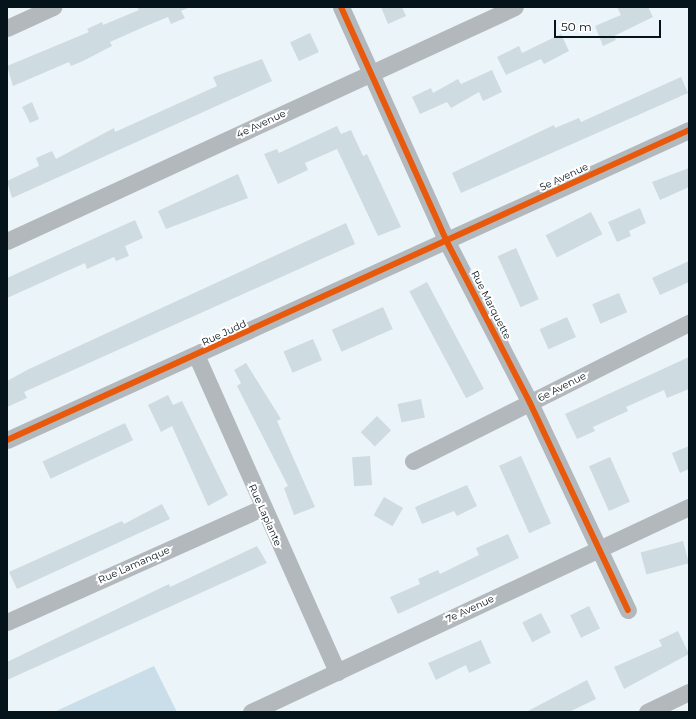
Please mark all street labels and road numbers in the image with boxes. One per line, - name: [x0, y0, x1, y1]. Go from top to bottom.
- street label: 4e Avenue: [234, 107, 288, 141]
- street label: 5e Avenue: [538, 161, 590, 193]
- street label: Rue Marquette: [469, 269, 513, 341]
- street label: Rue Judd: [200, 317, 248, 349]
- street label: 6e Avenue: [536, 370, 588, 404]
- street label: Rue Laplante: [246, 482, 284, 548]
- street label: Rue Lamanque: [96, 544, 172, 586]
- street label: 7e Avenue: [444, 593, 496, 625]

